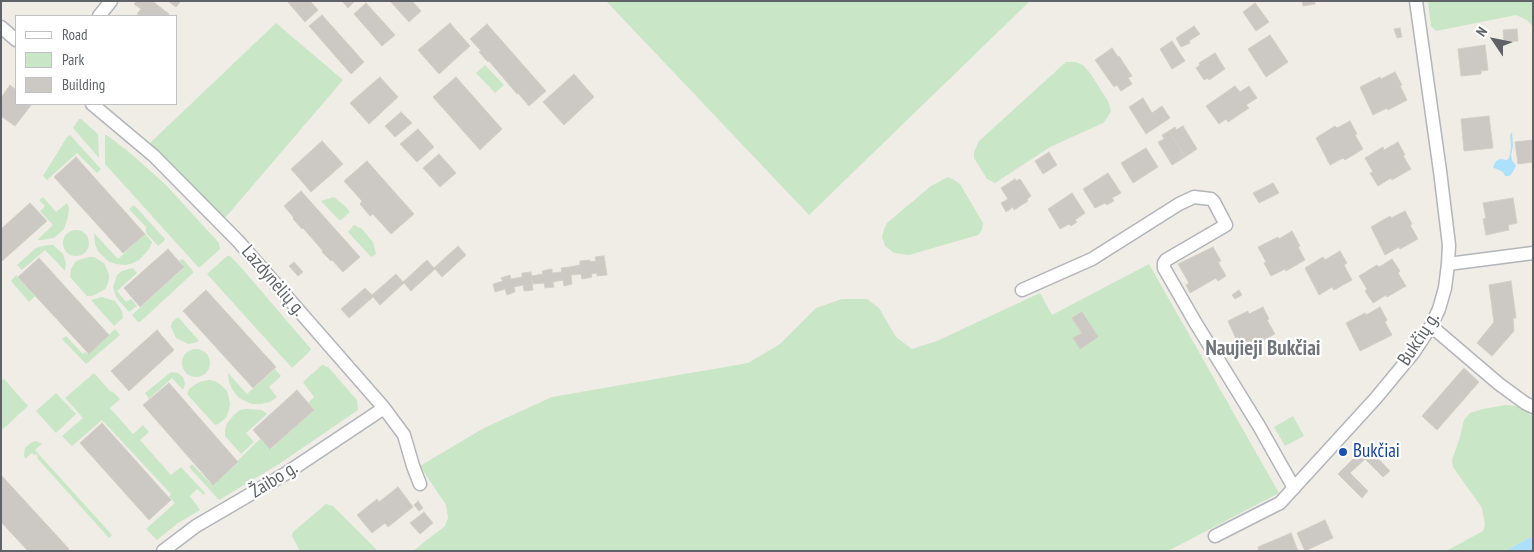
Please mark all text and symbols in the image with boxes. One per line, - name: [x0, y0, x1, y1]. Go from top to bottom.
- legend: [15, 15, 178, 105]
- north arrow: [1469, 15, 1519, 65]
- text: N: [1472, 23, 1491, 40]
- text: Road: [62, 25, 88, 44]
- text: Park: [62, 50, 84, 69]
- text: Building: [62, 75, 105, 94]
- street label: Lazdynėlių g.: [236, 241, 310, 321]
- street label: Bukčių g.: [1393, 308, 1445, 370]
- district label: Naujieji Bukčiai: [1205, 336, 1321, 362]
- place label: Bukčiai: [1353, 441, 1400, 463]
- marker: Bukčiai: [1337, 446, 1349, 458]
- street label: Žaibo g.: [246, 457, 302, 503]

